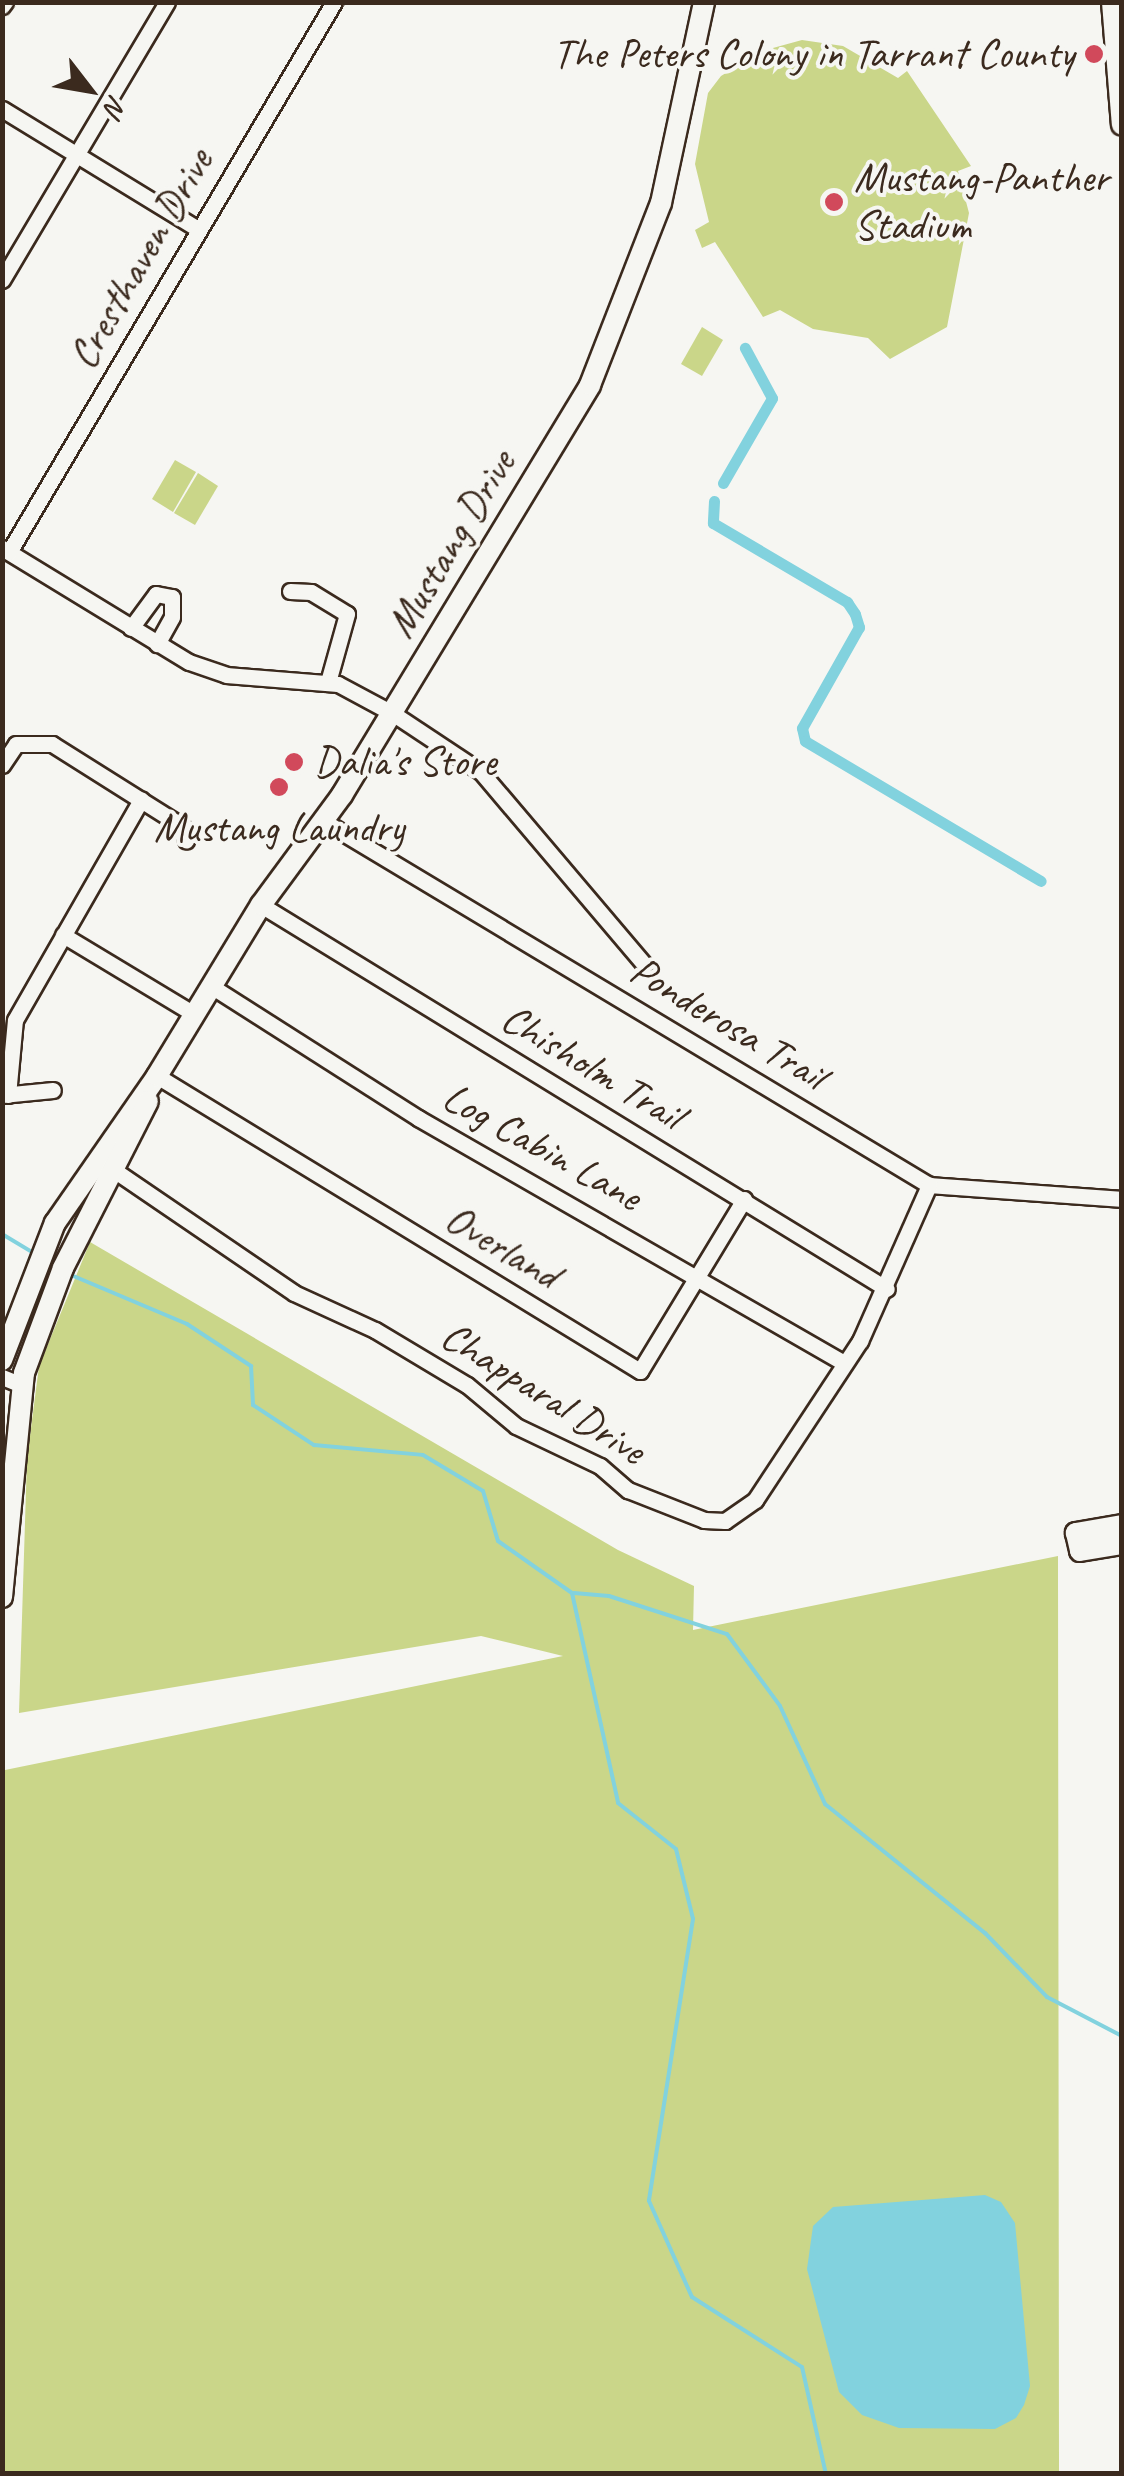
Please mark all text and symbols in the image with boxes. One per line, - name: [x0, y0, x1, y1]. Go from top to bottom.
- place label: The Peters Colony in Tarrant County: [553, 29, 1074, 79]
- north arrow: [40, 40, 140, 140]
- marker: The Peters Colony in Tarrant County: [1083, 43, 1105, 65]
- text: N: [97, 89, 136, 122]
- street label: Cresthaven Drive: [58, 140, 224, 378]
- place label: Mustang-Panther Stadium: [854, 153, 1109, 252]
- marker: Mustang-Panther Stadium: [823, 191, 845, 213]
- street label: Mustang Drive: [375, 441, 527, 647]
- place label: Dalia's Store: [314, 737, 497, 787]
- marker: Dalia's Store: [283, 751, 305, 773]
- marker: Mustang Laundry: [268, 776, 290, 798]
- place label: Mustang Laundry: [153, 803, 405, 853]
- street label: Ponderosa Trail: [621, 945, 835, 1101]
- street label: Chisholm Trail: [492, 993, 692, 1141]
- street label: Log Cabin Lane: [434, 1072, 650, 1222]
- street label: Overland: [436, 1193, 568, 1301]
- street label: Chapparal Drive: [432, 1310, 654, 1476]

